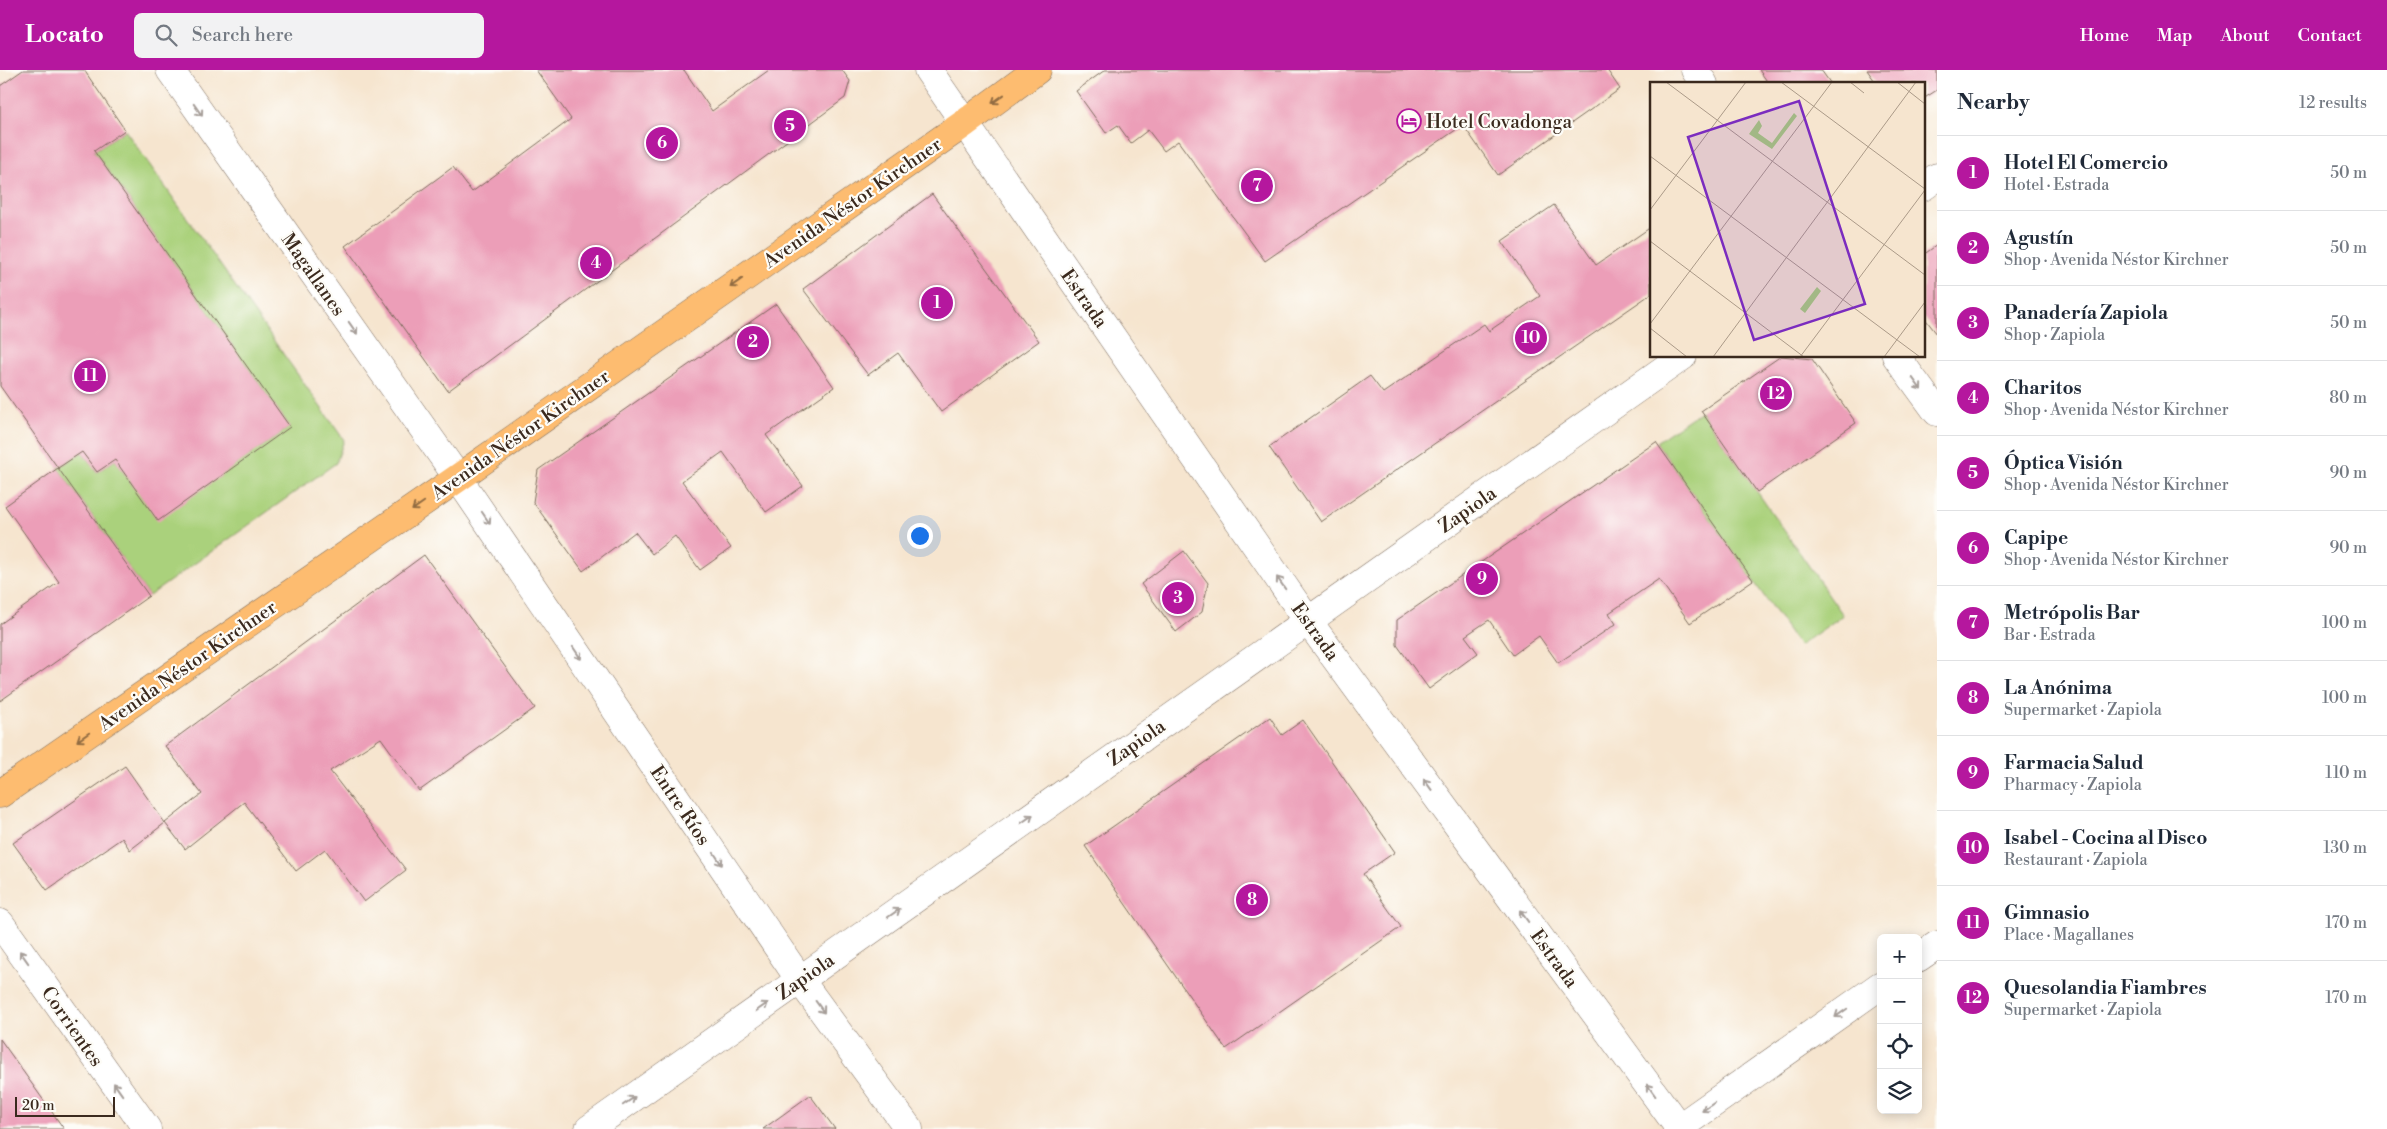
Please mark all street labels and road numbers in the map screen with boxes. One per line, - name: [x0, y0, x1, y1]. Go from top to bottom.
- street label: Avenida Néstor Kirchner: [758, 132, 946, 274]
- street label: Magallanes: [276, 228, 351, 321]
- street label: Estrada: [1055, 264, 1113, 333]
- street label: Avenida Néstor Kirchner: [426, 364, 614, 506]
- street label: Zapiola: [1434, 481, 1501, 538]
- street label: Avenida Néstor Kirchner: [93, 595, 281, 737]
- street label: Estrada: [1286, 598, 1345, 666]
- street label: Zapiola: [1103, 714, 1170, 771]
- street label: Entre Ríos: [645, 761, 716, 850]
- street label: Estrada: [1525, 925, 1584, 993]
- street label: Zapiola: [772, 948, 839, 1005]
- street label: Corrientes: [36, 982, 109, 1071]

